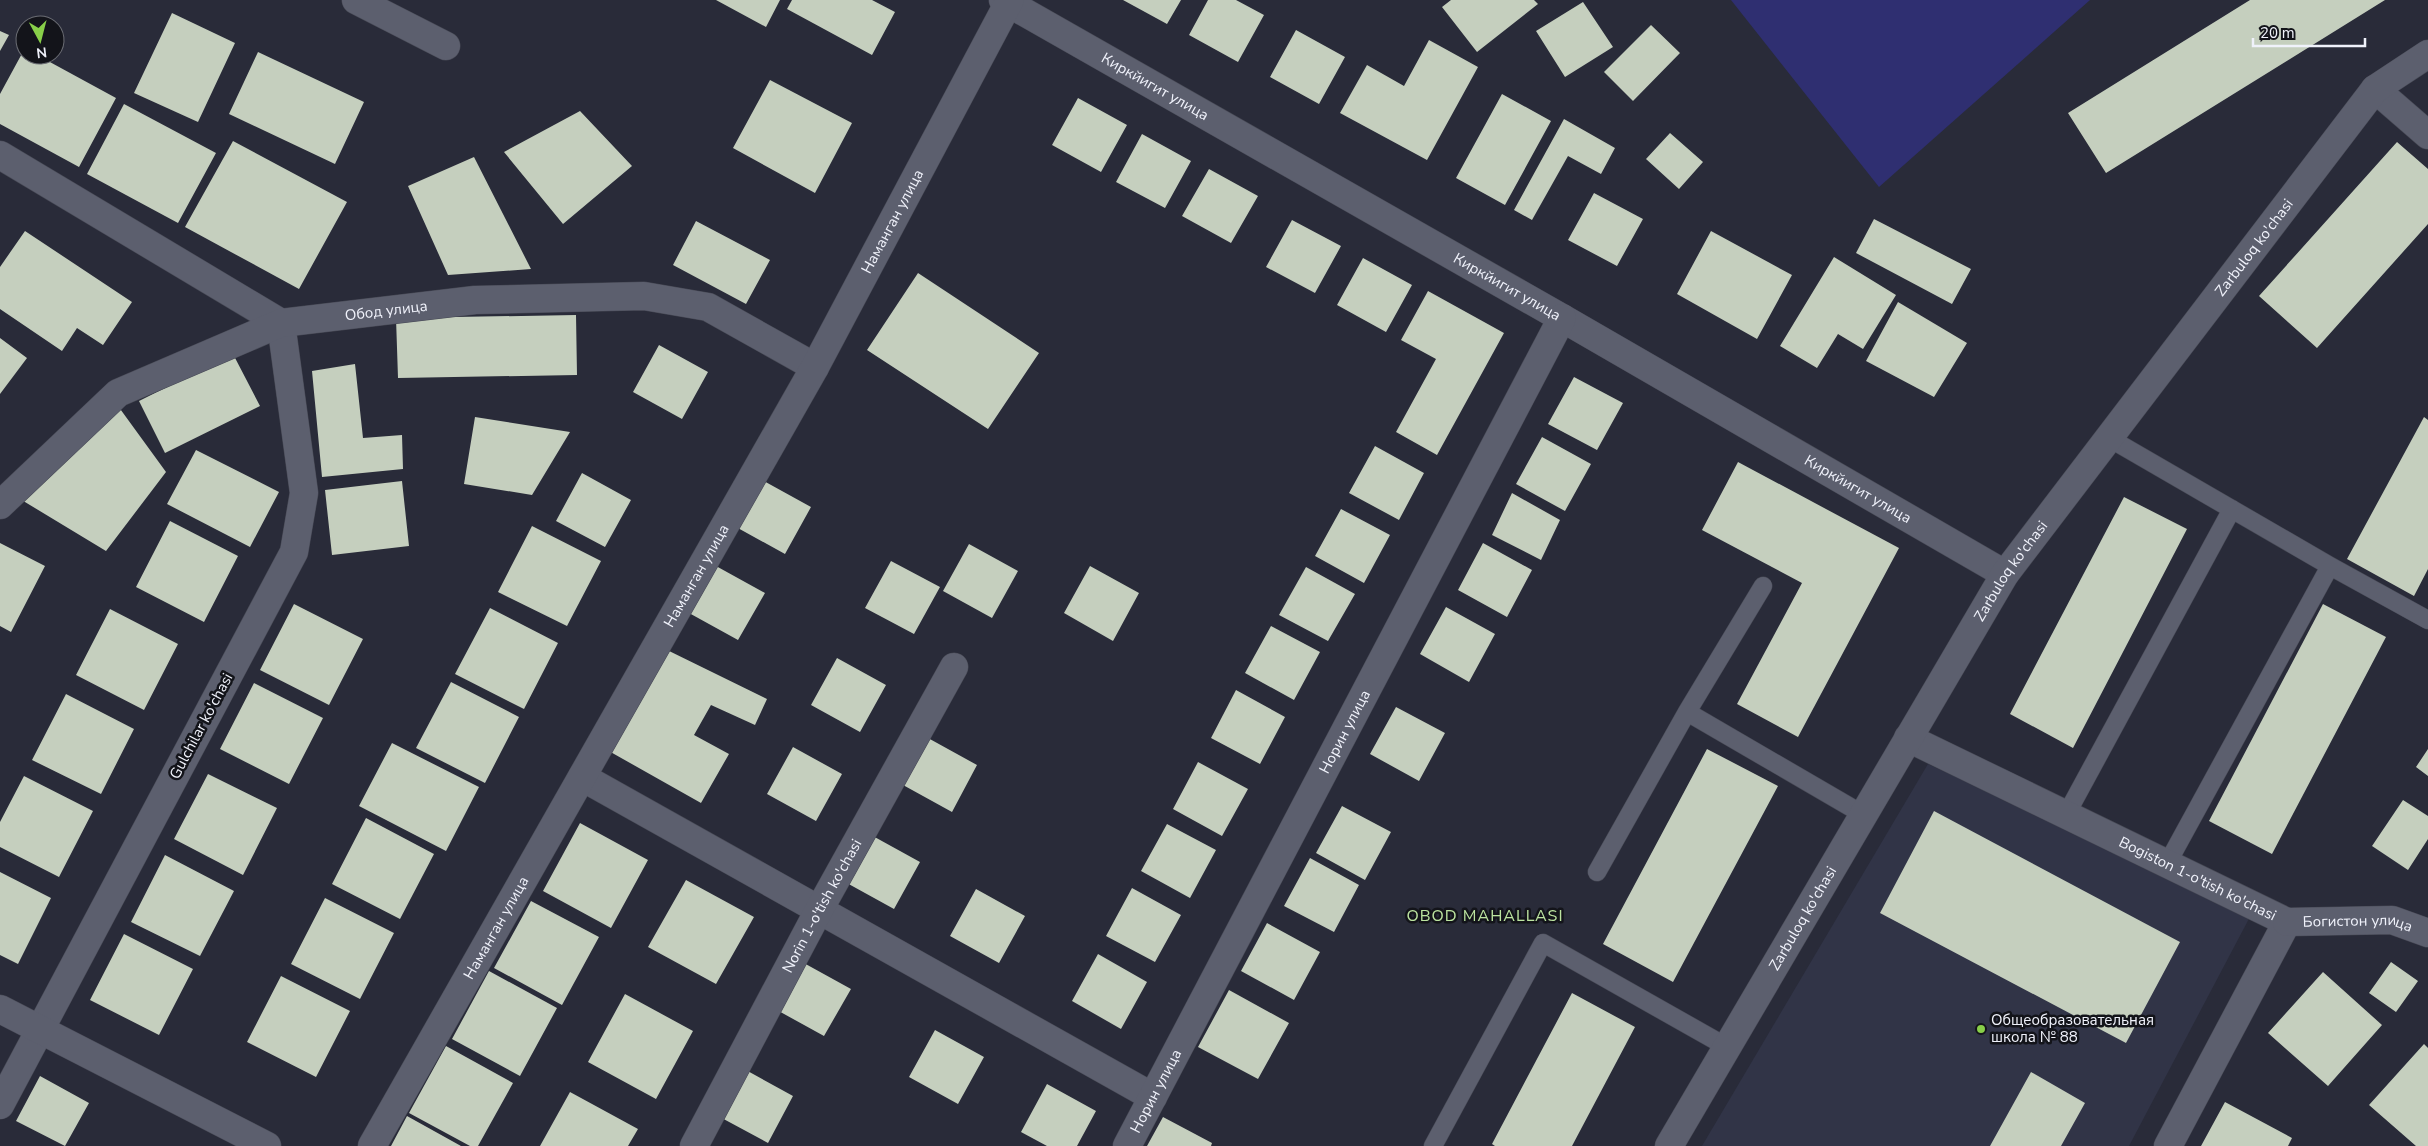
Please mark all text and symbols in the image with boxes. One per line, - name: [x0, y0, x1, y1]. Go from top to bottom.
- north arrow: [15, 15, 65, 65]
- scale bar: [2253, 15, 2366, 47]
- text: 20 m: [2260, 23, 2295, 43]
- text: N: [35, 42, 48, 62]
- street label: Киркйигит улица: [1098, 48, 1212, 125]
- street label: Наманган улица: [856, 166, 928, 277]
- street label: Zarbuloq ko'chasi: [2210, 195, 2298, 300]
- street label: Киркйигит улица: [1450, 248, 1564, 325]
- street label: Обод улица: [344, 296, 429, 325]
- street label: Киркйигит улица: [1801, 450, 1915, 528]
- street label: Zarbuloq ko'chasi: [1969, 517, 2052, 625]
- street label: Наманган улица: [659, 521, 734, 631]
- street label: Gulchilar ko'chasi: [165, 670, 237, 782]
- street label: Норин улица: [1314, 686, 1375, 777]
- street label: Bogiston 1-o'tish ko'chasi: [2116, 832, 2280, 925]
- street label: Norin 1-o'tish ko'chasi: [777, 835, 866, 976]
- street label: Zarbuloq ko'chasi: [1764, 863, 1841, 974]
- street label: Наманган улица: [459, 873, 533, 983]
- district label: OBOD MAHALLASI: [1406, 905, 1564, 927]
- street label: Богистон улица: [2303, 910, 2415, 937]
- place label: Общеобразовательная школа № 88: [1991, 1010, 2154, 1047]
- marker: Общеобразовательная школа № 88: [1975, 1023, 1987, 1035]
- street label: Норин улица: [1126, 1046, 1186, 1137]

